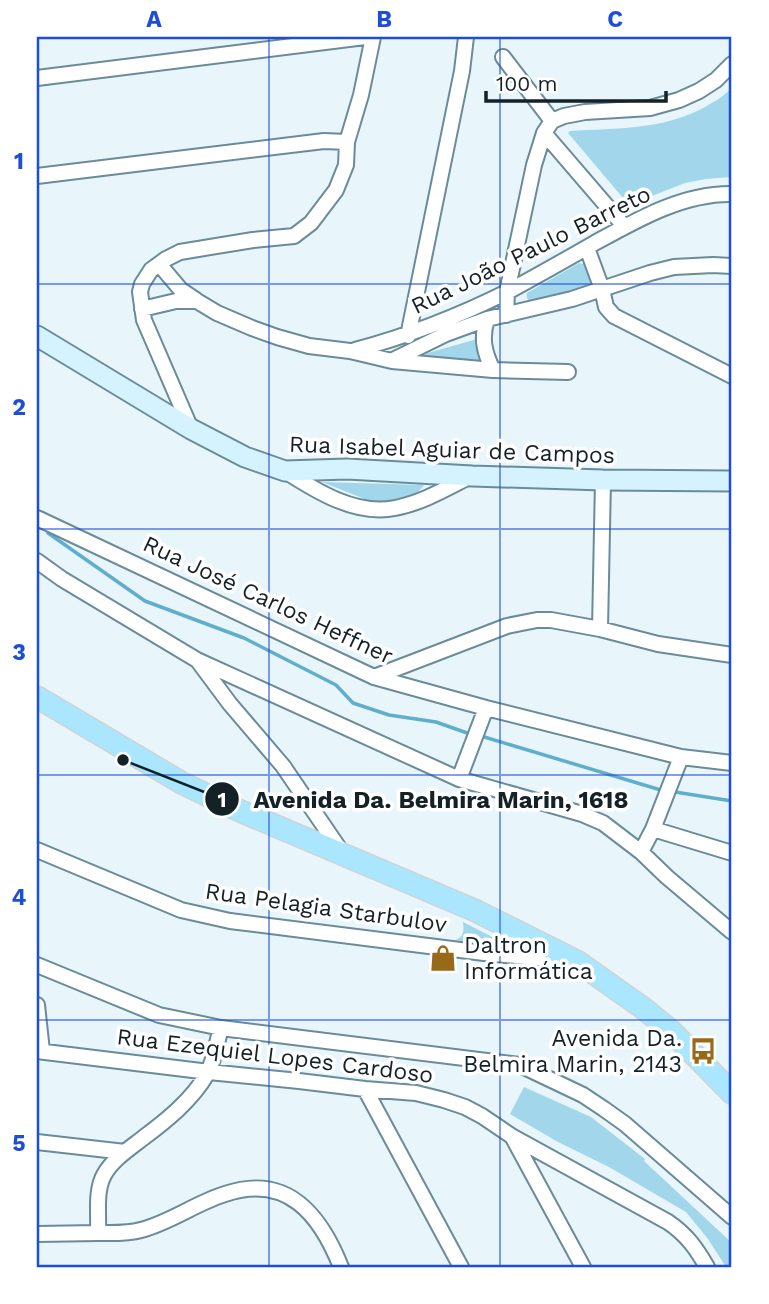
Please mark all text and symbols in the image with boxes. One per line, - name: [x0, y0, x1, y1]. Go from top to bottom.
- text: A: [146, 6, 162, 33]
- text: B: [376, 6, 392, 33]
- text: C: [607, 6, 623, 33]
- scale bar: [486, 60, 666, 104]
- text: 100 m: [496, 71, 558, 96]
- text: 1: [14, 148, 24, 175]
- street label: Rua João Paulo Barreto: [407, 180, 655, 320]
- text: 2: [12, 394, 26, 421]
- street label: Rua Isabel Aguiar de Campos: [289, 431, 615, 469]
- street label: Rua José Carlos Heffner: [139, 530, 397, 670]
- text: 3: [12, 639, 26, 666]
- callout: Avenida Da. Belmira Marin, 1618: [204, 777, 643, 822]
- text: Avenida Da. Belmira Marin, 1618: [254, 786, 628, 814]
- text: 1: [217, 787, 227, 812]
- street label: Rua Pelagia Starbulov: [204, 878, 449, 938]
- text: 4: [12, 884, 27, 911]
- place label: Daltron Informática: [464, 932, 593, 985]
- shop icon: Daltron Informática: [428, 943, 458, 973]
- street label: Rua Ezequiel Lopes Cardoso: [115, 1023, 435, 1089]
- place label: Avenida Da. Belmira Marin, 2143: [463, 1025, 682, 1078]
- bus stop icon: Avenida Da. Belmira Marin, 2143: [688, 1036, 718, 1066]
- text: 5: [12, 1130, 26, 1157]

